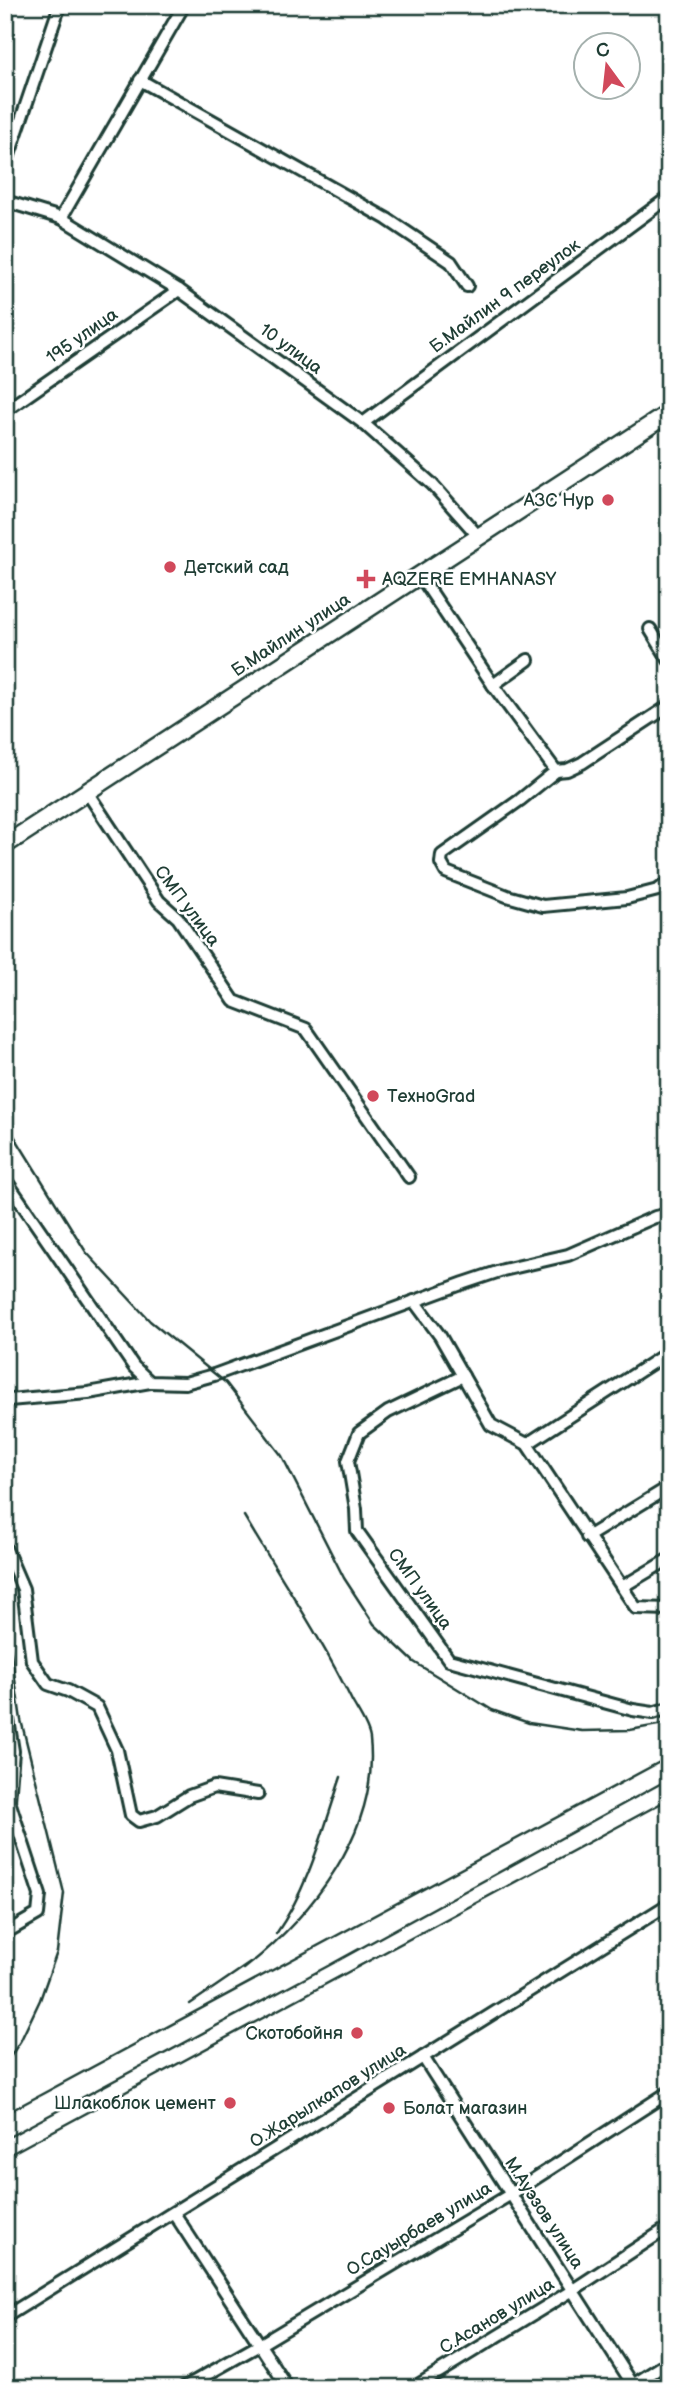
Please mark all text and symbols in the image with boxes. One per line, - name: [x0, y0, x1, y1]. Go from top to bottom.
- north arrow: [572, 32, 642, 102]
- text: С: [594, 38, 612, 64]
- street label: Б.Майлин 9 переулок: [426, 234, 585, 358]
- street label: 195 улица: [42, 304, 122, 368]
- street label: 10 улица: [256, 319, 327, 379]
- place label: АЗС Нур: [523, 490, 594, 511]
- marker: АЗС Нур: [600, 492, 616, 508]
- place label: Детский сад: [184, 557, 289, 578]
- marker: Детский сад: [162, 559, 178, 575]
- marker: AQZERE EMHANASY: [356, 569, 376, 589]
- place label: AQZERE EMHANASY: [382, 569, 557, 590]
- street label: Б.Майлин улица: [228, 589, 354, 681]
- street label: СМП улица: [150, 862, 224, 951]
- place label: ТехноGrad: [387, 1086, 475, 1107]
- marker: ТехноGrad: [365, 1088, 381, 1104]
- street label: СМП улица: [383, 1544, 457, 1634]
- place label: Скотобойня: [245, 2023, 343, 2044]
- marker: Скотобойня: [349, 2025, 365, 2041]
- street label: О.Жарылкапов улица: [246, 2039, 410, 2153]
- place label: Шлакоблок цемент: [54, 2093, 217, 2114]
- marker: Шлакоблок цемент: [222, 2095, 238, 2111]
- place label: Болат магазин: [403, 2098, 527, 2119]
- marker: Болат магазин: [381, 2100, 397, 2116]
- street label: М.Ауэзов улица: [500, 2153, 588, 2273]
- street label: О.Сауырбаев улица: [343, 2177, 496, 2281]
- street label: С.Асанов улица: [436, 2273, 558, 2358]

